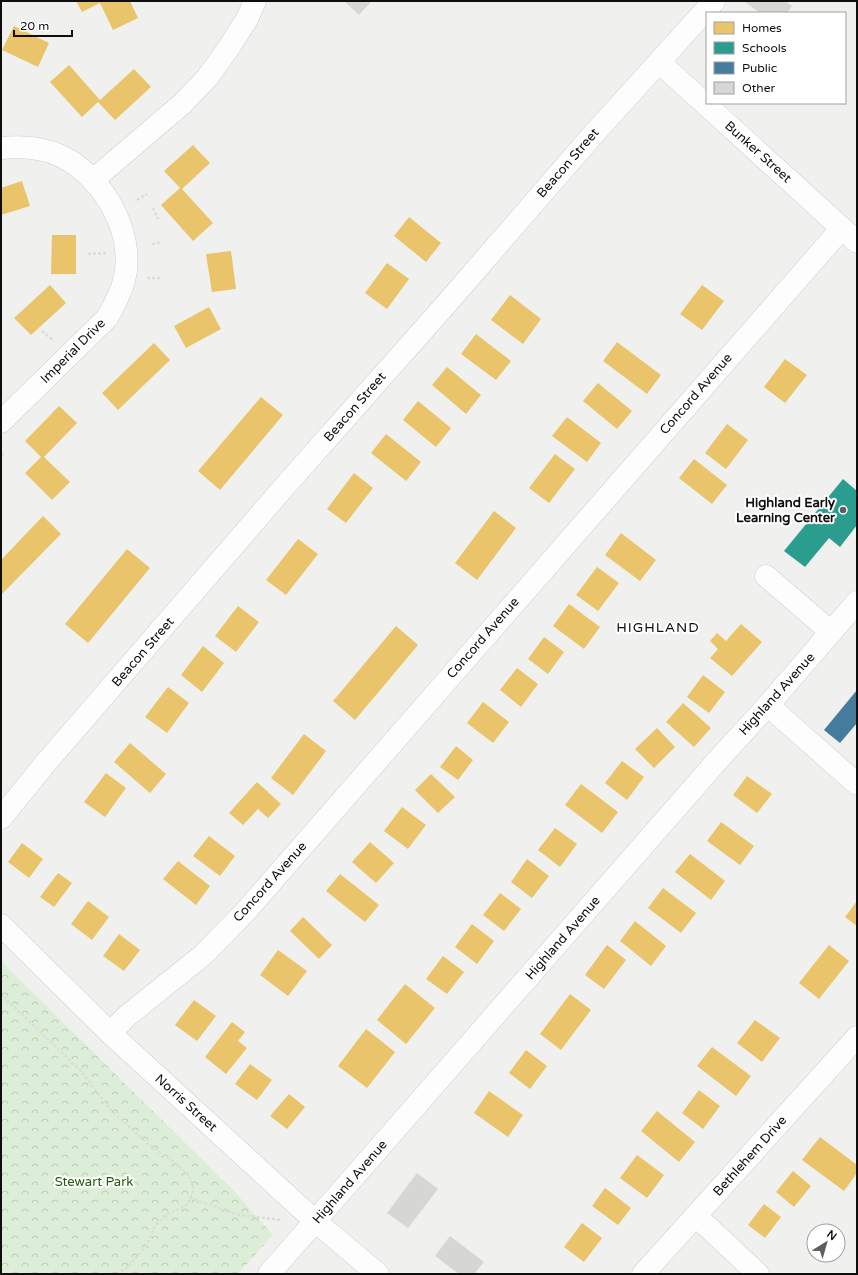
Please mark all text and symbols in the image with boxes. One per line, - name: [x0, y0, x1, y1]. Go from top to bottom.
- scale bar: [14, 12, 72, 38]
- legend: [706, 12, 846, 104]
- text: 20 m: [20, 19, 49, 33]
- text: Homes: [742, 21, 782, 35]
- text: Schools: [742, 41, 787, 55]
- text: Public: [742, 61, 777, 75]
- text: Other: [742, 81, 775, 95]
- street label: Bunker Street: [721, 118, 795, 186]
- street label: Beacon Street: [533, 125, 603, 201]
- street label: Imperial Drive: [37, 315, 109, 387]
- street label: Concord Avenue: [656, 350, 736, 438]
- street label: Beacon Street: [320, 369, 390, 445]
- place label: Highland Early Learning Center: [736, 495, 836, 526]
- marker: Highland Early Learning Center: [838, 505, 848, 515]
- street label: Concord Avenue: [443, 594, 523, 682]
- street label: Beacon Street: [108, 614, 178, 690]
- district label: HIGHLAND: [616, 619, 700, 636]
- street label: Highland Avenue: [736, 649, 818, 739]
- street label: Concord Avenue: [230, 839, 310, 925]
- street label: Highland Avenue: [522, 893, 604, 983]
- street label: Norris Street: [152, 1071, 220, 1135]
- street label: Bethlehem Drive: [710, 1113, 790, 1199]
- street label: Highland Avenue: [309, 1137, 391, 1227]
- park label: Stewart Park: [55, 1174, 133, 1190]
- north arrow: [806, 1223, 846, 1263]
- text: N: [824, 1228, 839, 1243]

